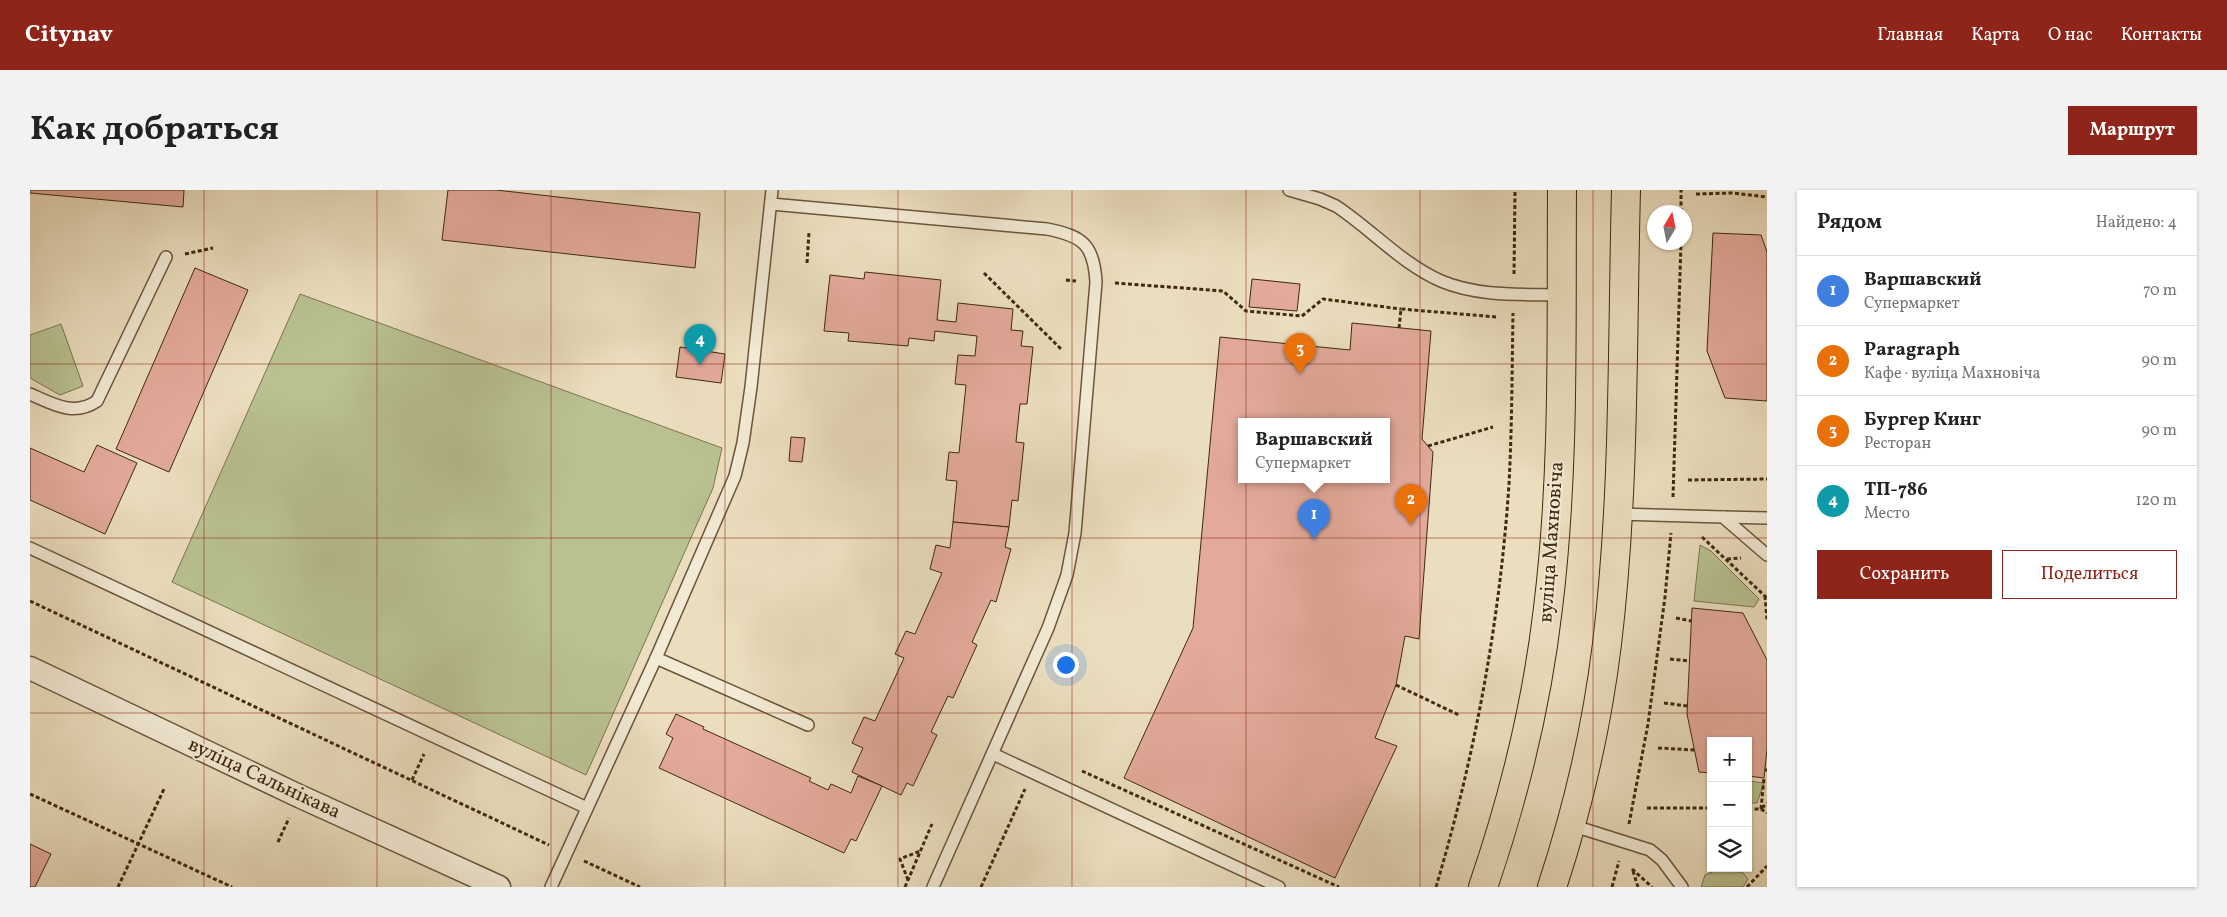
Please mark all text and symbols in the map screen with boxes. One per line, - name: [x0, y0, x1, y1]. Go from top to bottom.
- text: Citynav: [25, 18, 113, 52]
- text: Главная: [1877, 23, 1943, 48]
- text: Карта: [1971, 23, 2020, 48]
- text: О нас: [2048, 23, 2093, 48]
- text: Контакты: [2121, 23, 2202, 48]
- text: Как добраться: [30, 106, 279, 154]
- button: Маршрут: [2068, 106, 2197, 155]
- north arrow: [1647, 205, 1692, 250]
- text: Рядом: [1817, 208, 1882, 237]
- text: Найдено: 4: [2096, 212, 2177, 234]
- text: Варшавский: [1864, 267, 1982, 293]
- text: 1: [1830, 280, 1836, 302]
- text: 70 m: [2143, 280, 2177, 302]
- text: Супермаркет: [1864, 293, 1960, 315]
- pin: 4: [684, 324, 716, 365]
- pin: 3: [1284, 333, 1316, 374]
- text: Paragraph: [1864, 337, 1960, 363]
- text: 2: [1829, 350, 1837, 372]
- text: 90 m: [2141, 350, 2177, 372]
- text: Кафе · вуліца Махновіча: [1864, 363, 2040, 385]
- text: Бургер Кинг: [1864, 407, 1981, 433]
- popup: [1238, 418, 1390, 483]
- text: 3: [1829, 420, 1837, 442]
- text: 90 m: [2141, 420, 2177, 442]
- text: Варшавский: [1255, 427, 1373, 453]
- text: Ресторан: [1864, 433, 1931, 455]
- text: Супермаркет: [1255, 453, 1351, 475]
- street label: вуліца Махновіча: [1532, 460, 1572, 624]
- text: ТП-786: [1864, 477, 1928, 503]
- pin: 2: [1395, 484, 1427, 525]
- text: 4: [1828, 490, 1838, 512]
- text: 120 m: [2135, 490, 2177, 512]
- pin: 1: [1298, 499, 1330, 540]
- text: Место: [1864, 503, 1910, 525]
- button: Сохранить: [1817, 550, 1992, 599]
- button: Поделиться: [2002, 550, 2177, 599]
- your location: [1053, 652, 1079, 678]
- street label: вуліца Сальнікава: [183, 731, 345, 827]
- map controls: [1707, 737, 1752, 872]
- button: +: [1707, 737, 1752, 782]
- button: −: [1707, 782, 1752, 827]
- button: layers: [1707, 827, 1752, 872]

